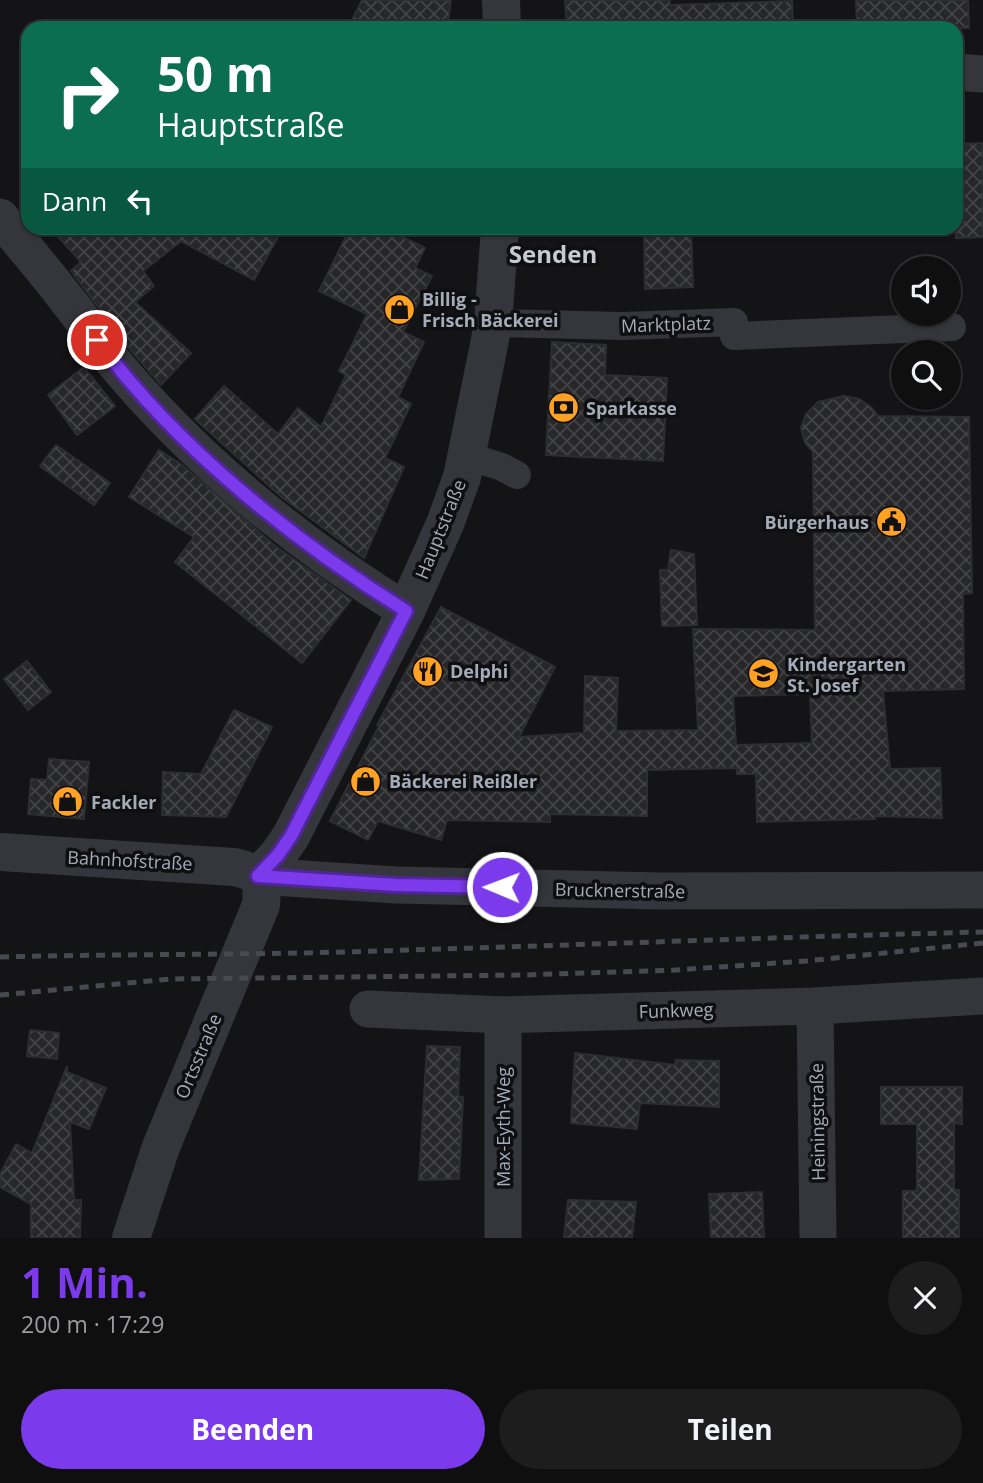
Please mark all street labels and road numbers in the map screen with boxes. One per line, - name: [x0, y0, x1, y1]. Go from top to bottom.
- street label: Marktplatz: [621, 310, 711, 338]
- street label: Hauptstraße: [409, 476, 471, 582]
- street label: Bahnhofstraße: [67, 845, 193, 875]
- street label: Brucknerstraße: [555, 877, 685, 903]
- street label: Funkweg: [638, 997, 714, 1023]
- street label: Ortsstraße: [169, 1010, 227, 1102]
- street label: Heiningstraße: [804, 1063, 830, 1181]
- street label: Max-Eyth-Weg: [491, 1067, 515, 1187]

